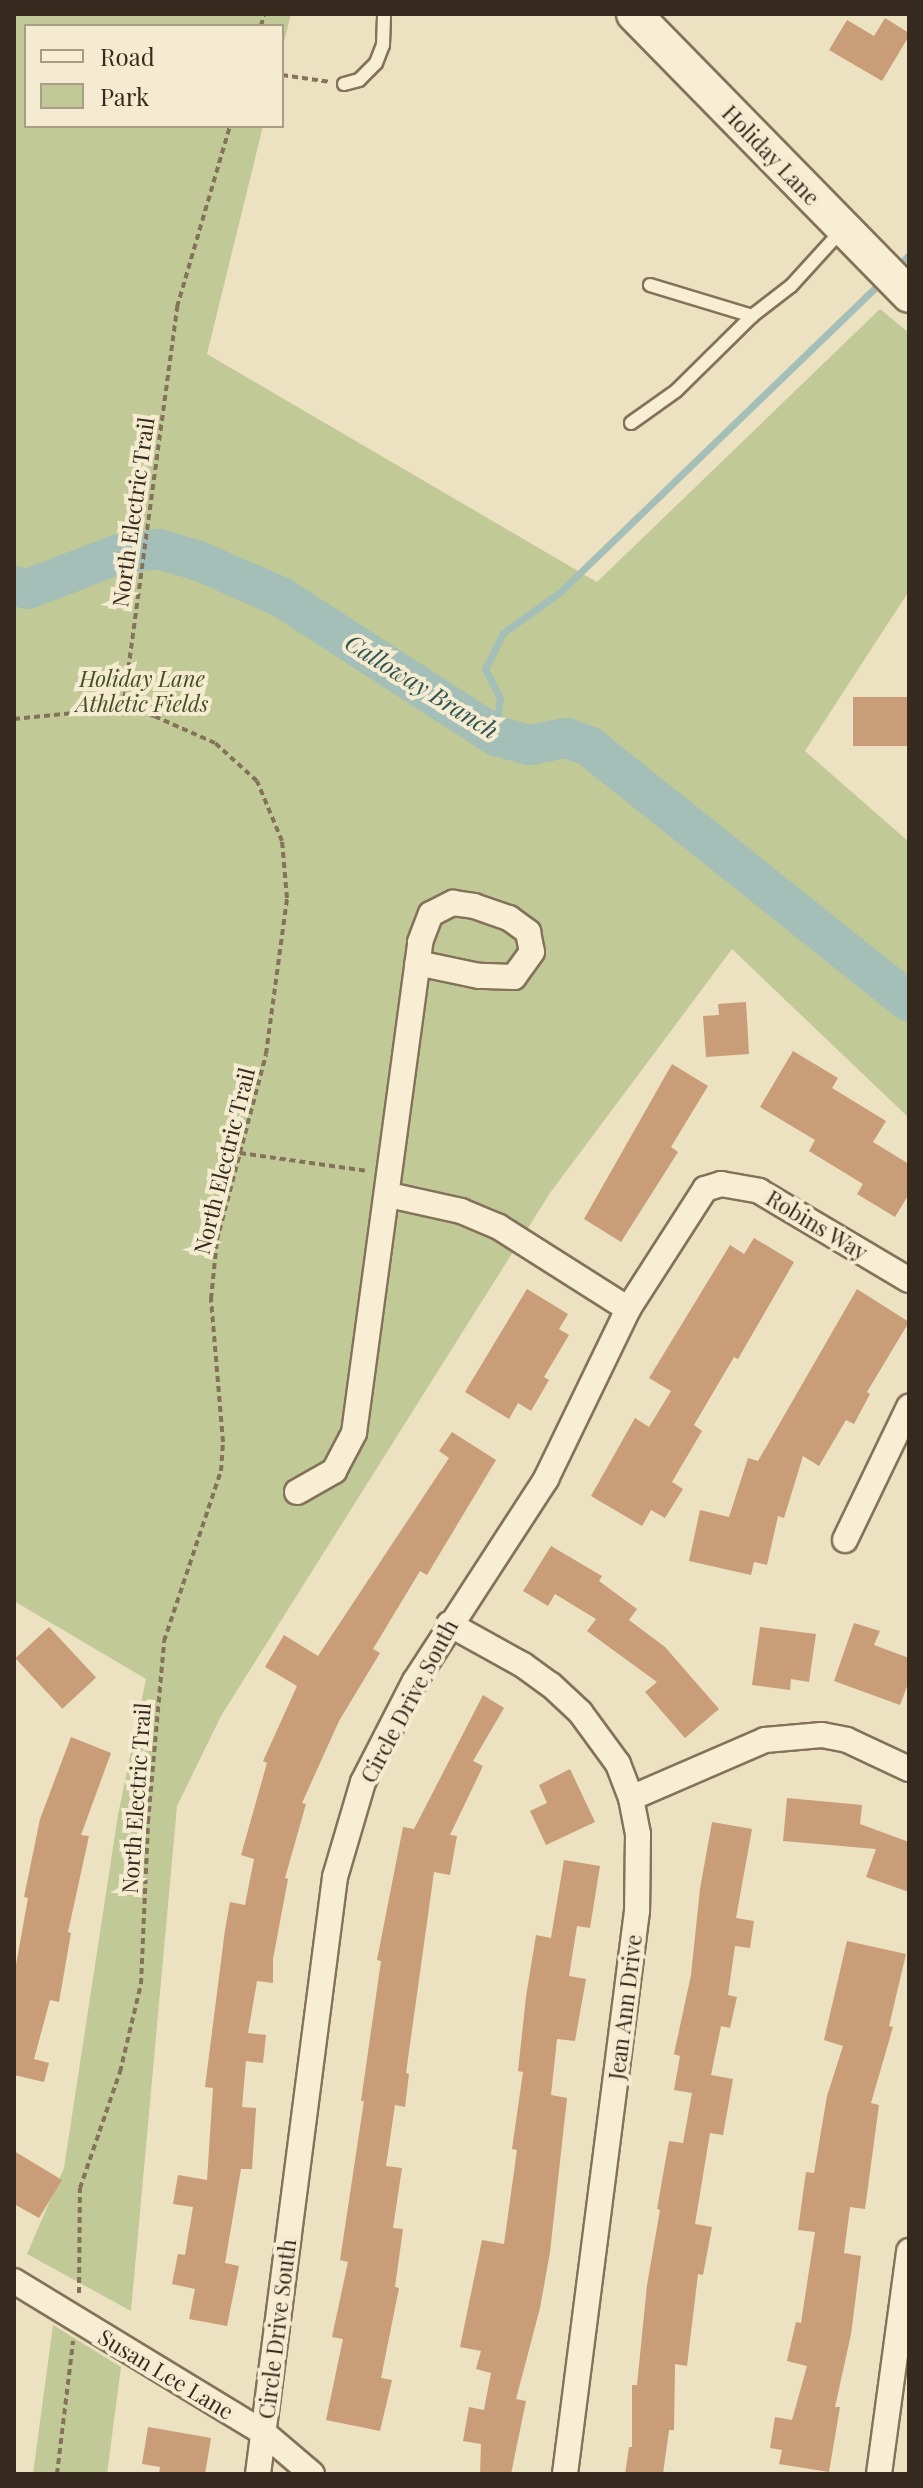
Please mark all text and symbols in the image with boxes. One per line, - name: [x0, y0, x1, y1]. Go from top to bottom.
- legend: [24, 24, 284, 128]
- text: Road: [100, 40, 155, 72]
- text: Park: [100, 80, 149, 112]
- street label: Holiday Lane: [717, 99, 825, 211]
- street label: North Electric Trail: [107, 415, 159, 609]
- water label: Calloway Branch: [340, 627, 504, 745]
- park label: Holiday Lane Athletic Fields: [76, 665, 208, 716]
- street label: North Electric Trail: [188, 1065, 260, 1257]
- street label: Robins Way: [761, 1184, 873, 1266]
- street label: Circle Drive South: [355, 1615, 463, 1787]
- street label: North Electric Trail: [116, 1701, 156, 1895]
- street label: Jean Ann Drive: [603, 1932, 647, 2082]
- street label: Circle Drive South: [253, 2238, 301, 2420]
- street label: Susan Lee Lane: [94, 2323, 238, 2425]

